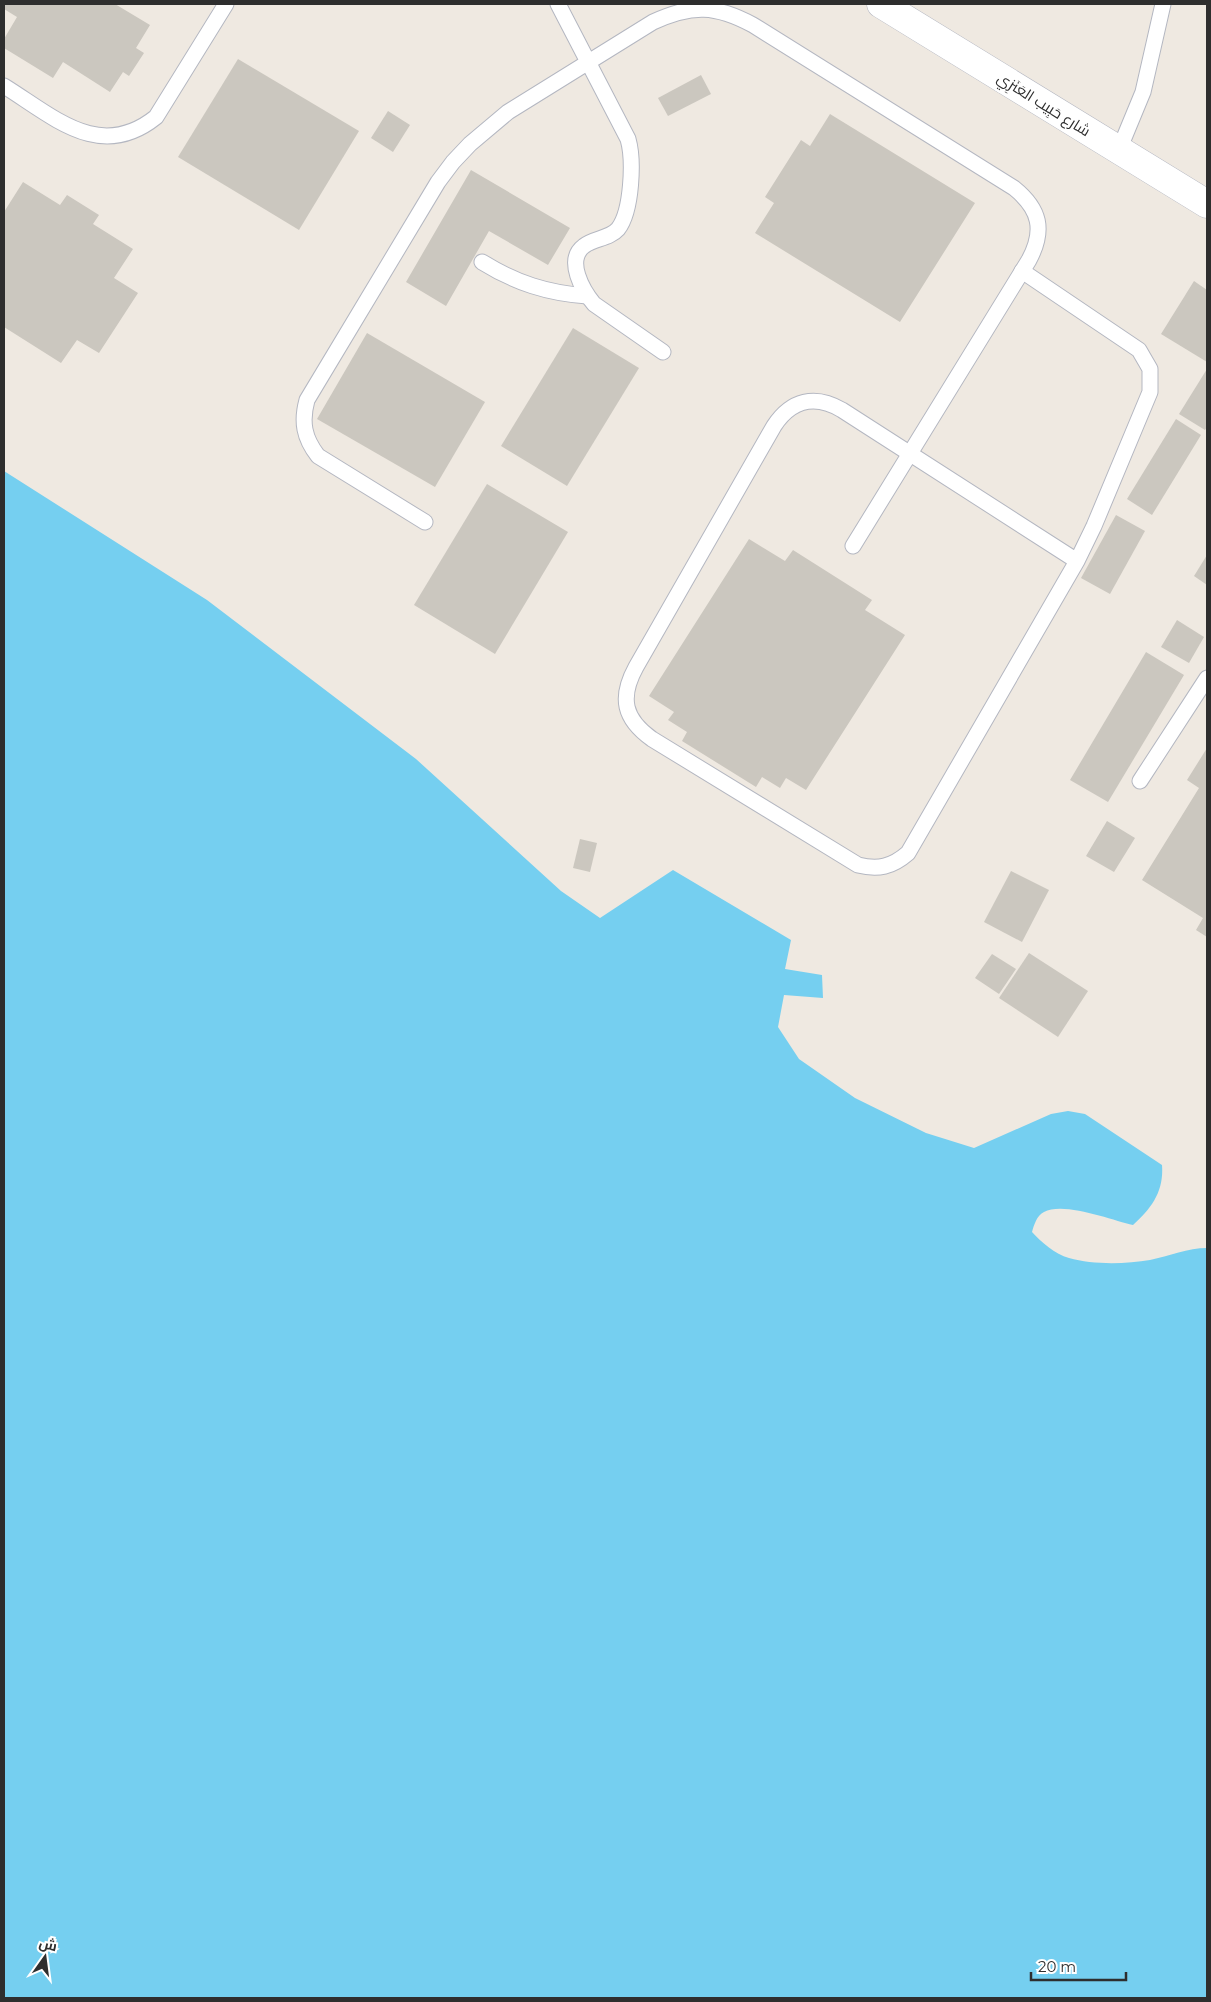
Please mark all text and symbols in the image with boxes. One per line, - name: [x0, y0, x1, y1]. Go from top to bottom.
- street label: شارع حَبِيب العَنَزِي: [992, 68, 1094, 143]
- north arrow: [20, 1932, 70, 1982]
- text: ش: [37, 1933, 59, 1955]
- scale bar: [1031, 1950, 1126, 1982]
- text: 20 m: [1038, 1957, 1076, 1976]

